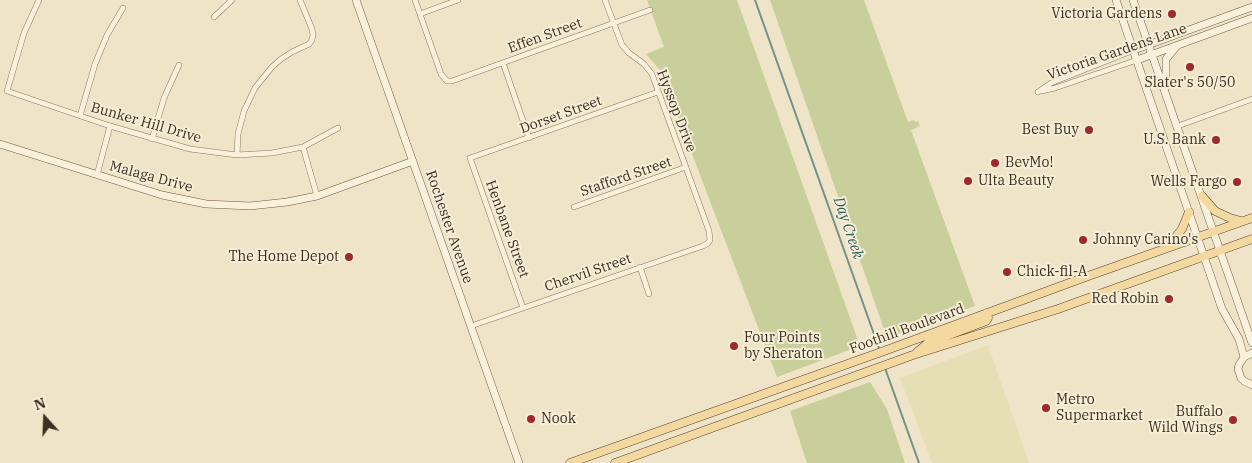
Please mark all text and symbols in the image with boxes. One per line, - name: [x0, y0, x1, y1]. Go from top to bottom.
- place label: Victoria Gardens: [1051, 6, 1162, 22]
- marker: Victoria Gardens: [1166, 8, 1178, 20]
- street label: Effen Street: [506, 15, 584, 57]
- street label: Victoria Gardens Lane: [1045, 20, 1189, 84]
- marker: Slater's 50/50: [1184, 61, 1196, 73]
- street label: Hyssop Drive: [653, 67, 699, 155]
- place label: Slater's 50/50: [1145, 75, 1235, 91]
- street label: Dorset Street: [518, 92, 604, 138]
- street label: Bunker Hill Drive: [89, 99, 203, 147]
- place label: Best Buy: [1022, 122, 1079, 138]
- marker: Best Buy: [1083, 124, 1095, 136]
- place label: U.S. Bank: [1143, 132, 1206, 148]
- marker: U.S. Bank: [1210, 134, 1222, 146]
- street label: Stafford Street: [578, 154, 674, 200]
- place label: BevMo!: [1005, 155, 1053, 171]
- marker: BevMo!: [989, 157, 1001, 169]
- street label: Malaga Drive: [108, 158, 194, 196]
- street label: Rochester Avenue: [422, 168, 476, 286]
- place label: Ulta Beauty: [978, 173, 1054, 189]
- place label: Wells Fargo: [1151, 174, 1227, 190]
- marker: Ulta Beauty: [962, 175, 974, 187]
- marker: Wells Fargo: [1231, 176, 1243, 188]
- street label: Henbane Street: [482, 178, 532, 280]
- water label: Day Creek: [829, 195, 867, 261]
- place label: Johnny Carino's: [1093, 232, 1198, 248]
- marker: Johnny Carino's: [1077, 234, 1089, 246]
- place label: The Home Depot: [228, 249, 339, 265]
- street label: Chervil Street: [542, 250, 634, 296]
- marker: The Home Depot: [343, 251, 355, 263]
- place label: Chick-fil-A: [1017, 264, 1087, 280]
- marker: Chick-fil-A: [1001, 266, 1013, 278]
- place label: Red Robin: [1092, 291, 1159, 307]
- marker: Red Robin: [1163, 293, 1175, 305]
- street label: Foothill Boulevard: [847, 300, 967, 358]
- place label: Four Points by Sheraton: [744, 330, 823, 362]
- marker: Four Points by Sheraton: [728, 340, 740, 352]
- place label: Metro Supermarket: [1056, 392, 1143, 424]
- north arrow: [20, 393, 70, 443]
- text: N: [32, 394, 48, 414]
- marker: Metro Supermarket: [1040, 402, 1052, 414]
- place label: Buffalo Wild Wings: [1148, 404, 1223, 437]
- place label: Nook: [541, 411, 576, 427]
- marker: Nook: [525, 413, 537, 425]
- marker: Buffalo Wild Wings: [1227, 414, 1239, 426]

